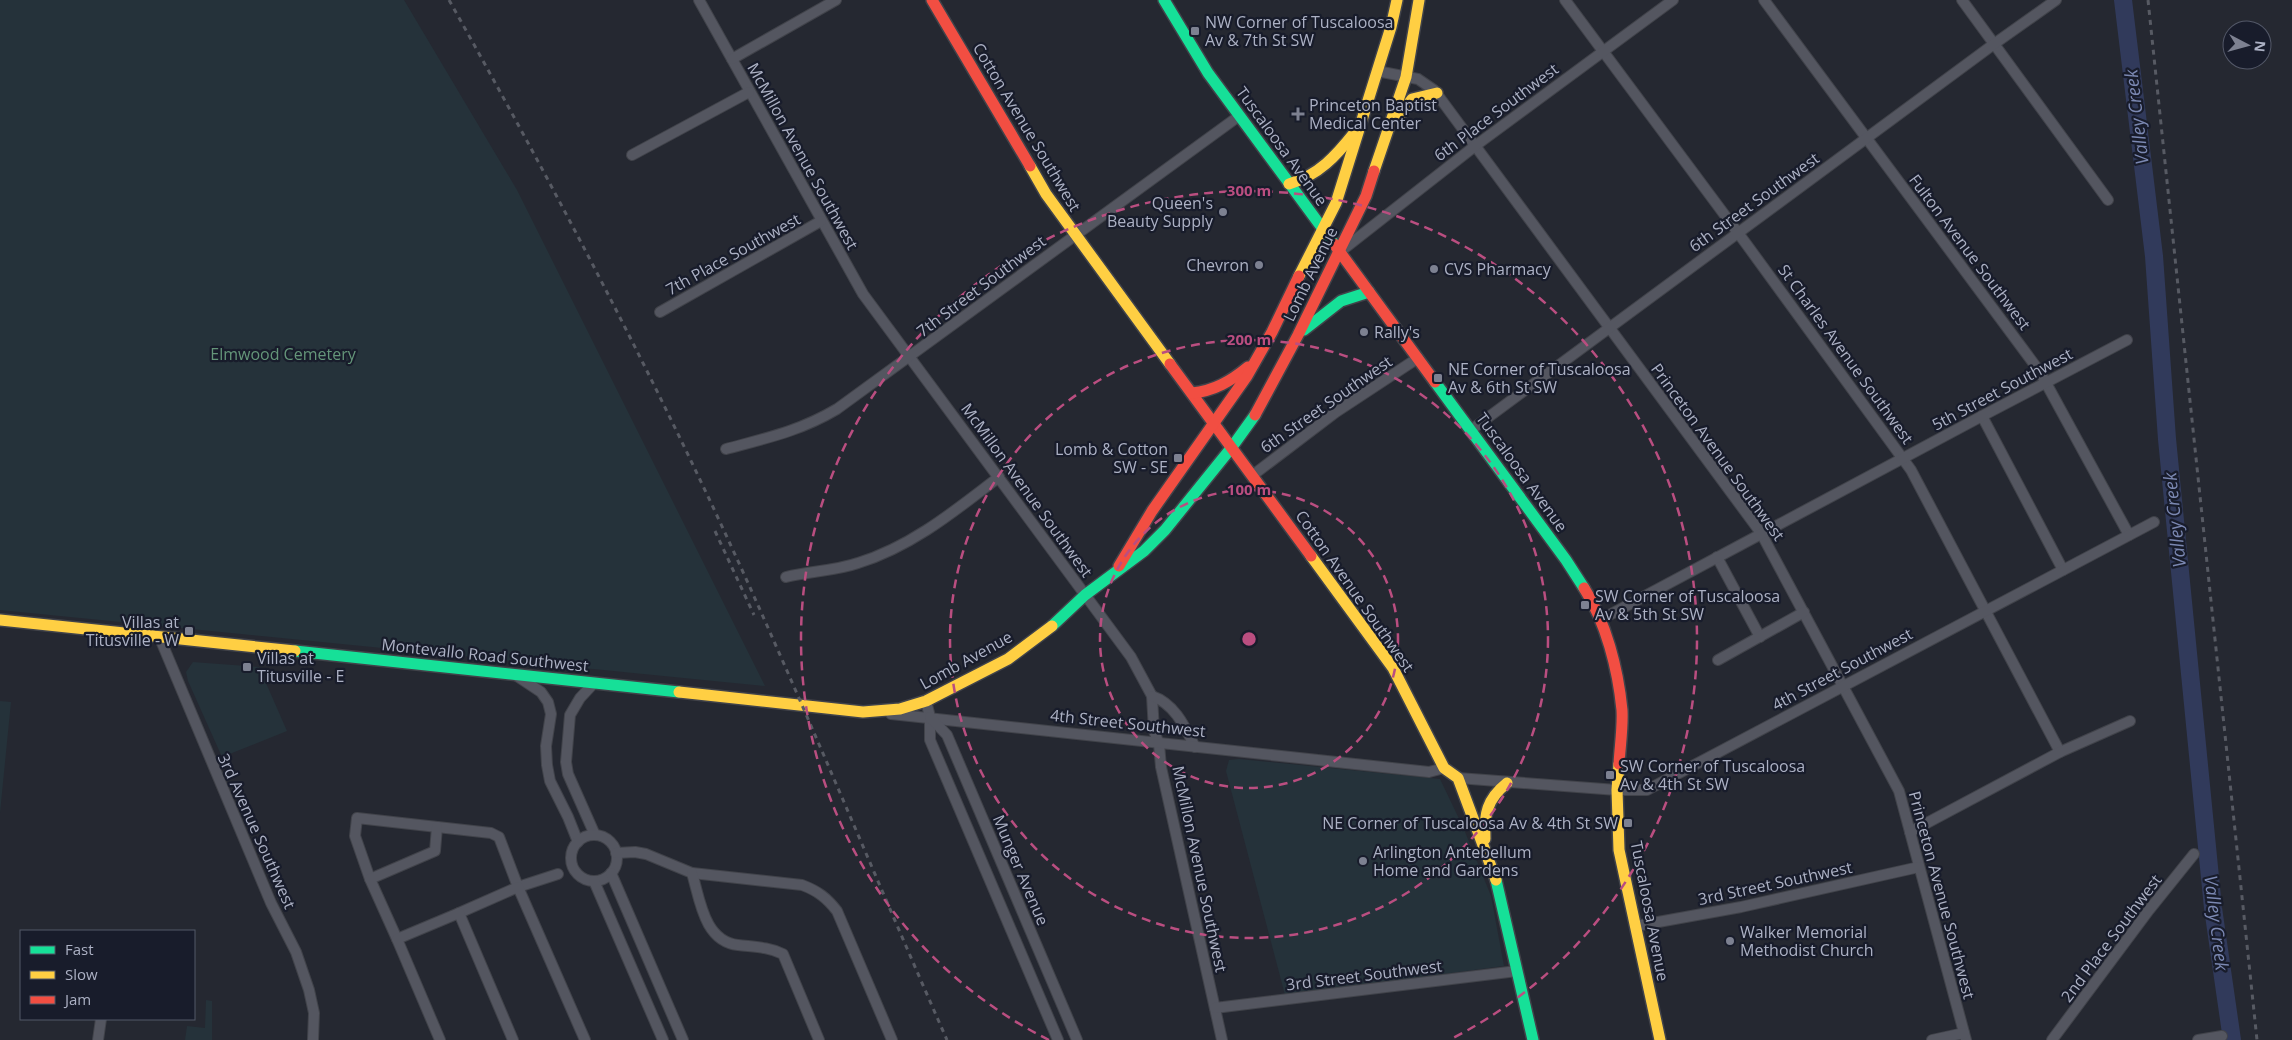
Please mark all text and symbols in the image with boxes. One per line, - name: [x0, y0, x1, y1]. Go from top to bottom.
- place label: NW Corner of Tuscaloosa Av & 7th St SW: [1205, 11, 1393, 51]
- north arrow: [2222, 20, 2272, 70]
- marker: NW Corner of Tuscaloosa Av & 7th St SW: [1189, 25, 1201, 37]
- street label: Cotton Avenue Southwest: [968, 39, 1086, 216]
- text: N: [2250, 40, 2270, 53]
- street label: 6th Place Southwest: [1429, 58, 1563, 166]
- street label: McMillon Avenue Southwest: [742, 59, 864, 254]
- water label: Valley Creek: [2118, 67, 2154, 166]
- street label: Tuscaloosa Avenue: [1231, 82, 1333, 210]
- place label: Princeton Baptist Medical Center: [1309, 94, 1437, 134]
- marker: Princeton Baptist Medical Center: [1291, 107, 1305, 121]
- street label: 6th Street Southwest: [1684, 147, 1824, 257]
- street label: Fulton Avenue Southwest: [1904, 170, 2036, 335]
- text: 300 m: [1227, 180, 1271, 200]
- place label: Queen's Beauty Supply: [1107, 192, 1214, 232]
- marker: Queen's Beauty Supply: [1217, 206, 1229, 218]
- street label: 7th Place Southwest: [662, 208, 804, 300]
- street label: Lomb Avenue: [1278, 223, 1342, 325]
- street label: 7th Street Southwest: [912, 230, 1050, 342]
- place label: Chevron: [1186, 254, 1249, 276]
- place label: CVS Pharmacy: [1444, 258, 1552, 280]
- marker: Chevron: [1253, 259, 1265, 271]
- street label: St Charles Avenue Southwest: [1773, 260, 1919, 449]
- marker: CVS Pharmacy: [1428, 263, 1440, 275]
- place label: Rally's: [1374, 321, 1420, 343]
- marker: Rally's: [1358, 326, 1370, 338]
- text: 200 m: [1227, 329, 1271, 349]
- park label: Elmwood Cemetery: [210, 343, 357, 365]
- street label: 5th Street Southwest: [1928, 343, 2076, 435]
- street label: 6th Street Southwest: [1256, 350, 1396, 458]
- place label: NE Corner of Tuscaloosa Av & 6th St SW: [1448, 358, 1631, 398]
- street label: Princeton Avenue Southwest: [1646, 359, 1790, 545]
- marker: NE Corner of Tuscaloosa Av & 6th St SW: [1432, 372, 1444, 384]
- street label: McMillon Avenue Southwest: [956, 398, 1098, 582]
- street label: Tuscaloosa Avenue: [1471, 408, 1573, 536]
- place label: Lomb & Cotton SW - SE: [1055, 438, 1168, 478]
- marker: Lomb & Cotton SW - SE: [1172, 452, 1184, 464]
- water label: Valley Creek: [2157, 470, 2191, 569]
- text: 100 m: [1227, 479, 1271, 499]
- street label: Cotton Avenue Southwest: [1291, 506, 1420, 677]
- place label: SW Corner of Tuscaloosa Av & 5th St SW: [1595, 585, 1780, 625]
- marker: SW Corner of Tuscaloosa Av & 5th St SW: [1579, 599, 1591, 611]
- place label: Villas at Titusville - W: [86, 611, 179, 651]
- street label: 4th Street Southwest: [1768, 623, 1916, 715]
- marker: Villas at Titusville - W: [183, 625, 195, 637]
- street label: Lomb Avenue: [916, 626, 1016, 694]
- centre of rings: [1240, 630, 1258, 648]
- street label: Montevallo Road Southwest: [380, 633, 590, 677]
- place label: Villas at Titusville - E: [257, 647, 344, 687]
- marker: Villas at Titusville - E: [241, 661, 253, 673]
- street label: 4th Street Southwest: [1049, 704, 1207, 742]
- street label: 3rd Avenue Southwest: [213, 750, 301, 912]
- place label: SW Corner of Tuscaloosa Av & 4th St SW: [1620, 755, 1805, 795]
- street label: McMillon Avenue Southwest: [1167, 764, 1233, 975]
- marker: SW Corner of Tuscaloosa Av & 4th St SW: [1604, 769, 1616, 781]
- street label: Princeton Avenue Southwest: [1904, 789, 1980, 1002]
- street label: Munger Avenue: [988, 811, 1054, 929]
- place label: NE Corner of Tuscaloosa Av & 4th St SW: [1322, 812, 1618, 834]
- marker: NE Corner of Tuscaloosa Av & 4th St SW: [1622, 817, 1634, 829]
- street label: Tuscaloosa Avenue: [1626, 839, 1674, 983]
- place label: Arlington Antebellum Home and Gardens: [1373, 841, 1532, 881]
- marker: Arlington Antebellum Home and Gardens: [1357, 855, 1369, 867]
- street label: 3rd Street Southwest: [1696, 856, 1854, 910]
- street label: 2nd Place Southwest: [2056, 869, 2167, 1006]
- water label: Valley Creek: [2199, 874, 2235, 973]
- place label: Walker Memorial Methodist Church: [1740, 921, 1874, 961]
- legend: [20, 930, 195, 1020]
- marker: Walker Memorial Methodist Church: [1724, 935, 1736, 947]
- text: Fast: [65, 939, 94, 959]
- street label: 3rd Street Southwest: [1285, 954, 1444, 995]
- text: Slow: [65, 964, 98, 984]
- text: Jam: [63, 989, 91, 1009]

